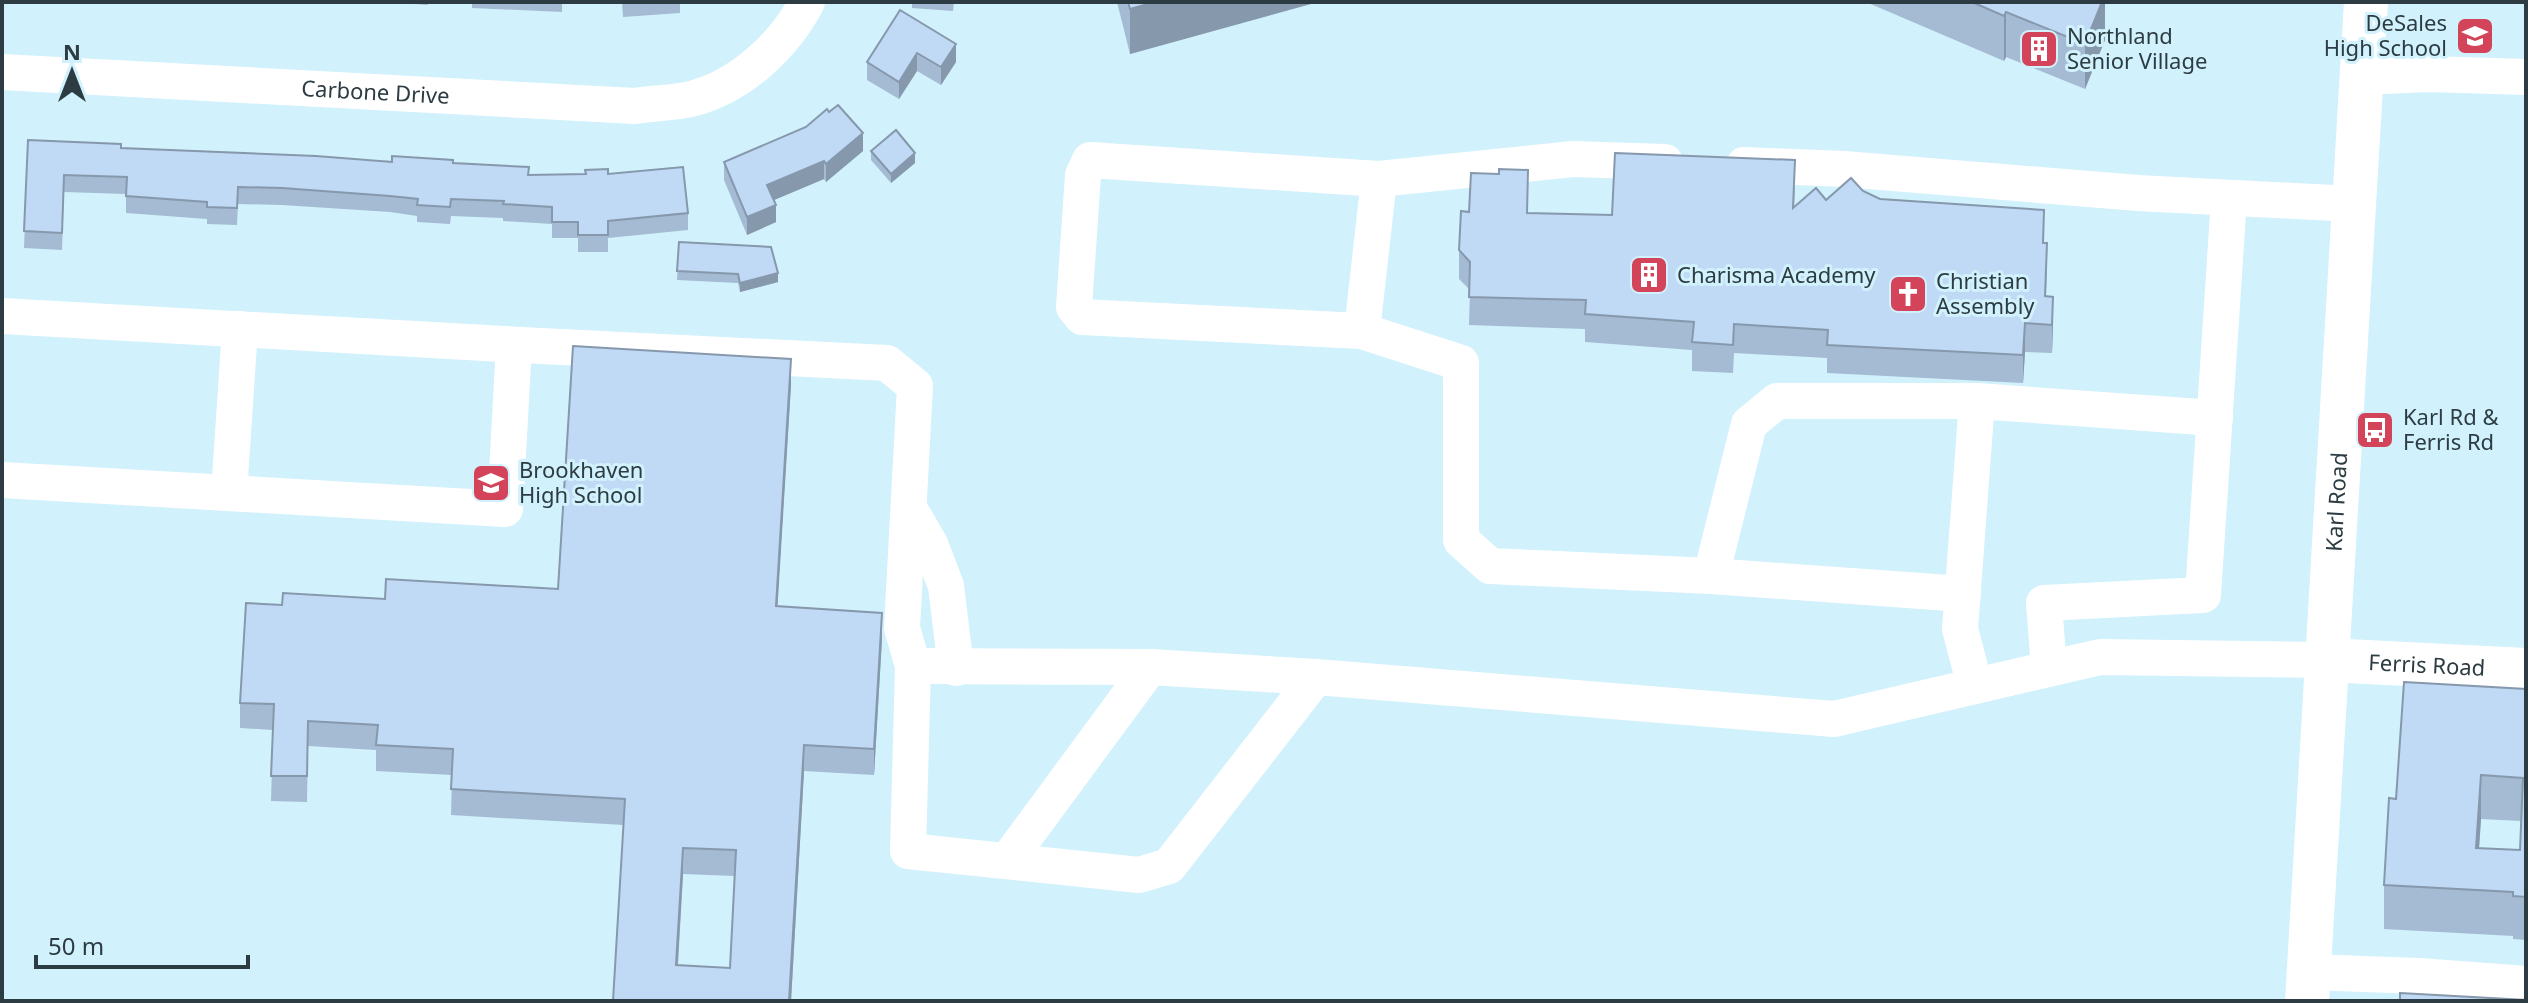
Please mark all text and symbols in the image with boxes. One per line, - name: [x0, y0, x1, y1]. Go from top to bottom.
- place label: DeSales High School: [2324, 7, 2447, 62]
- school or university icon: DeSales High School: [2454, 15, 2496, 57]
- place label: Northland Senior Village: [2067, 20, 2207, 75]
- building icon: Northland Senior Village: [2018, 28, 2060, 70]
- north arrow: [32, 32, 112, 112]
- text: N: [63, 36, 81, 66]
- street label: Carbone Drive: [301, 72, 450, 110]
- building icon: Charisma Academy: [1628, 254, 1670, 296]
- place label: Charisma Academy: [1677, 259, 1876, 289]
- place label: Christian Assembly: [1936, 265, 2035, 320]
- church icon: Christian Assembly: [1887, 273, 1929, 315]
- place label: Karl Rd & Ferris Rd: [2403, 401, 2499, 456]
- bus stop icon: Karl Rd & Ferris Rd: [2354, 409, 2396, 451]
- street label: Karl Road: [2318, 451, 2353, 552]
- place label: Brookhaven High School: [519, 454, 643, 509]
- school or university icon: Brookhaven High School: [470, 462, 512, 504]
- street label: Ferris Road: [2368, 646, 2486, 682]
- scale bar: [36, 919, 248, 969]
- text: 50 m: [48, 929, 104, 962]

